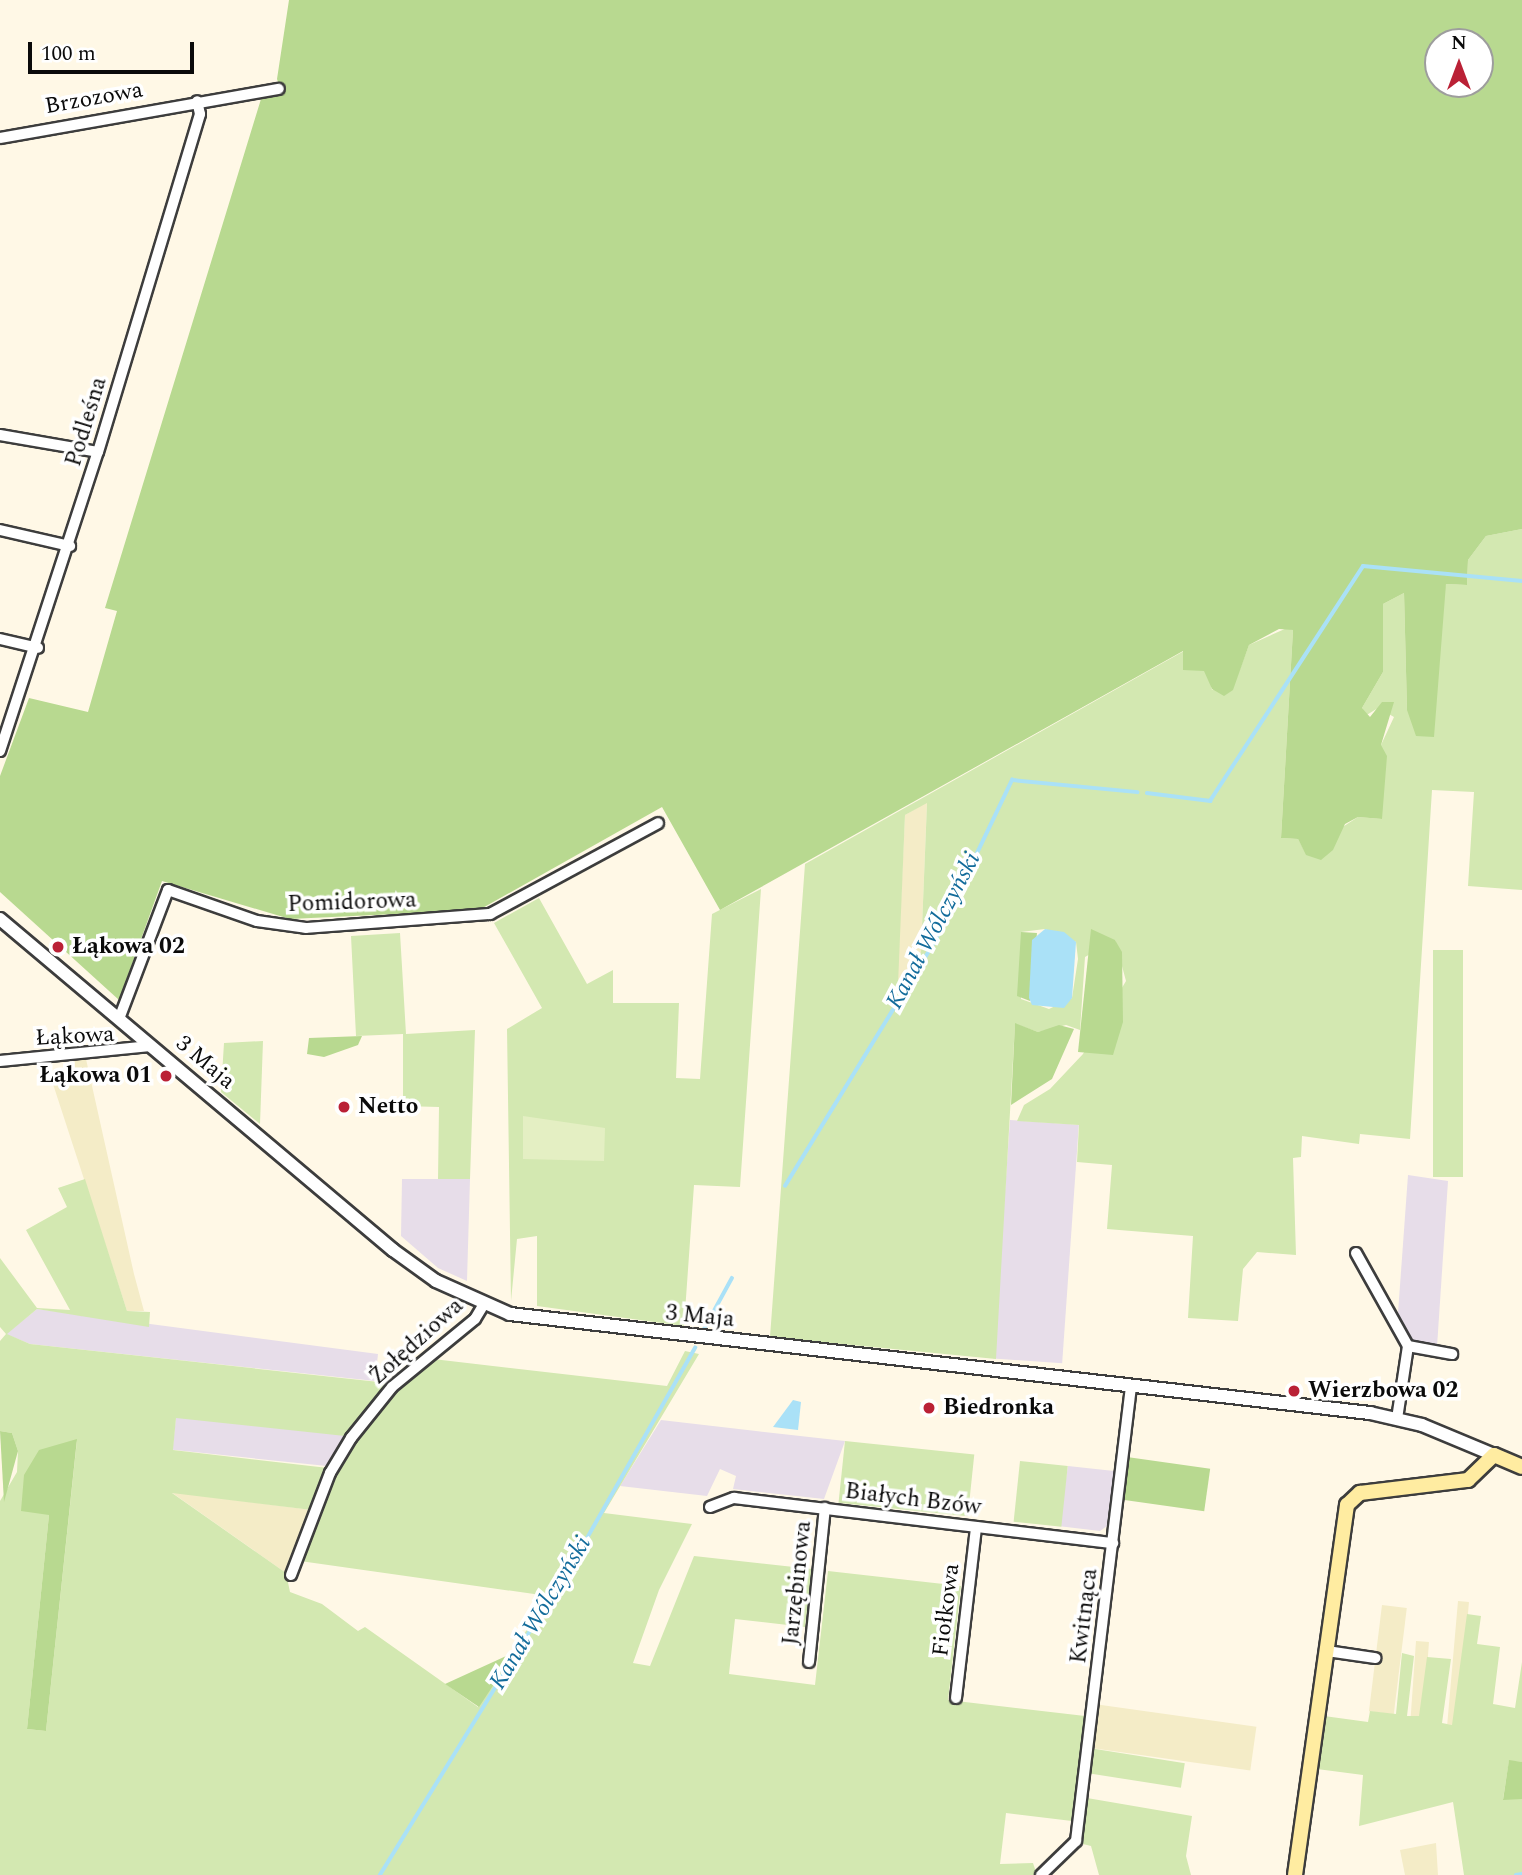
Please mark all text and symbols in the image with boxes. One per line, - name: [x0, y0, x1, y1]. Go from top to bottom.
- scale bar: [32, 28, 198, 72]
- north arrow: [1424, 28, 1494, 98]
- text: N: [1451, 29, 1467, 58]
- text: 100 m: [41, 38, 96, 70]
- street label: Brzozowa: [43, 77, 145, 121]
- street label: Podleśna: [60, 374, 114, 470]
- water label: Kanał Wólczyński: [881, 848, 987, 1014]
- street label: Pomidorowa: [287, 887, 417, 919]
- place label: Łąkowa 02: [72, 933, 185, 961]
- marker: Łąkowa 02: [50, 939, 66, 955]
- street label: Łąkowa: [35, 1021, 115, 1053]
- street label: 3 Maja: [170, 1030, 240, 1096]
- place label: Łąkowa 01: [39, 1062, 152, 1090]
- marker: Łąkowa 01: [158, 1068, 174, 1084]
- place label: Netto: [358, 1093, 418, 1121]
- marker: Netto: [336, 1099, 352, 1115]
- street label: Żołędziowa: [364, 1293, 470, 1391]
- street label: 3 Maja: [664, 1300, 736, 1334]
- place label: Wierzbowa 02: [1308, 1377, 1458, 1405]
- marker: Wierzbowa 02: [1286, 1383, 1302, 1399]
- place label: Biedronka: [943, 1394, 1054, 1422]
- marker: Biedronka: [921, 1400, 937, 1416]
- street label: Białych Bzów: [843, 1478, 983, 1522]
- street label: Jarzębinowa: [778, 1519, 818, 1647]
- water label: Kanał Wólczyński: [484, 1531, 598, 1695]
- street label: Fiołkowa: [928, 1562, 966, 1658]
- street label: Kwitnąca: [1065, 1567, 1105, 1665]

